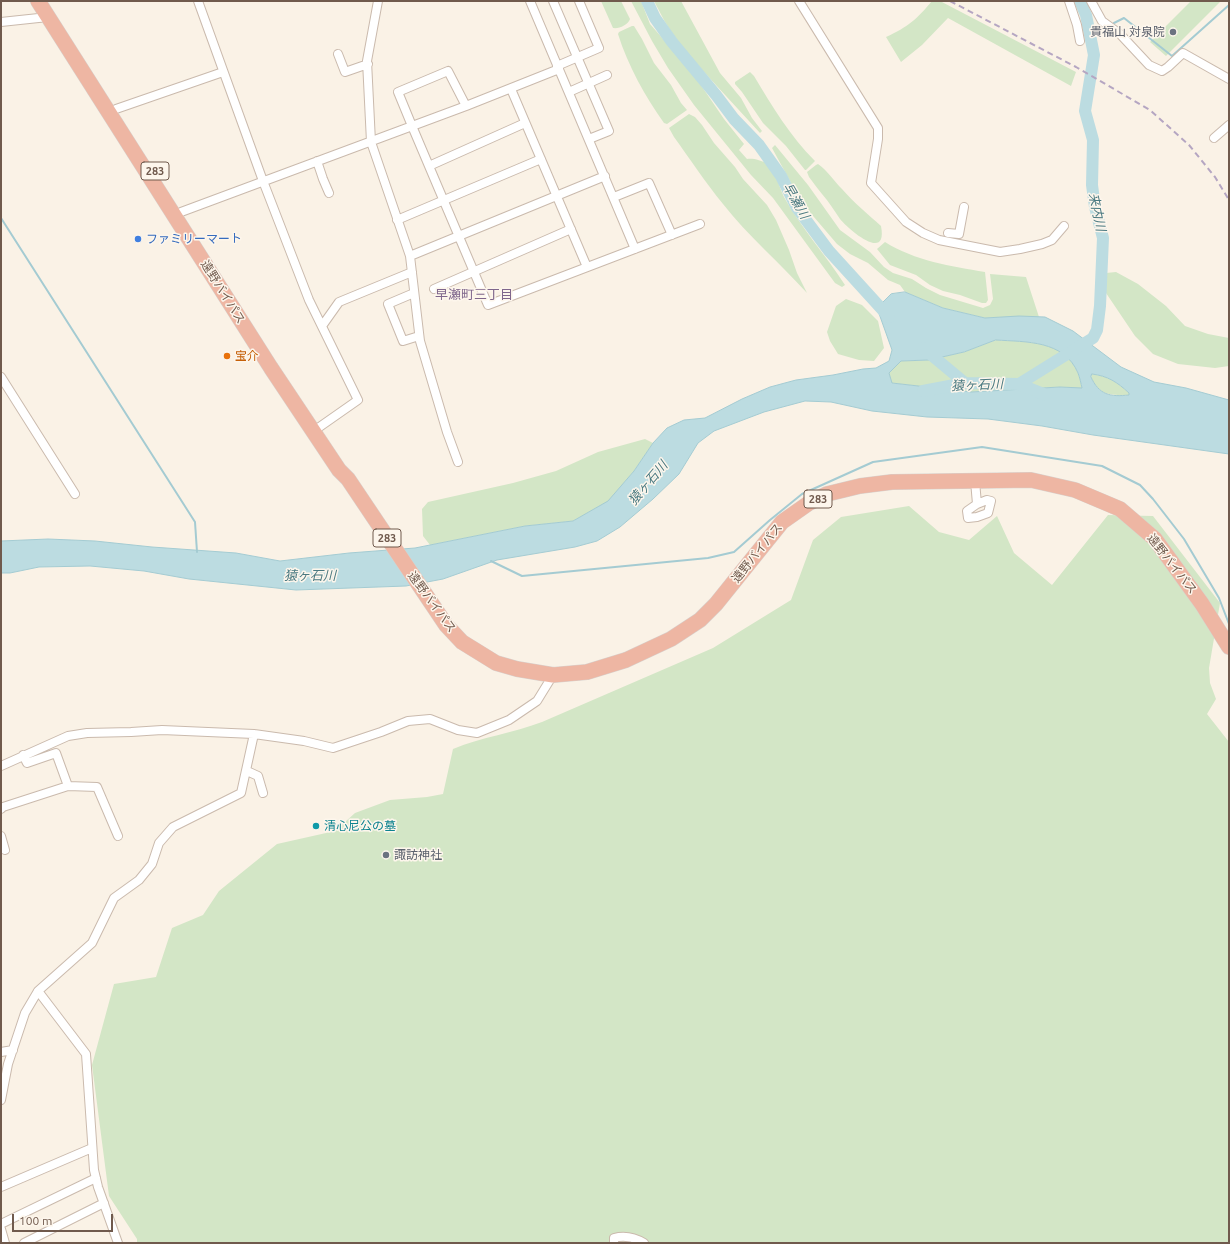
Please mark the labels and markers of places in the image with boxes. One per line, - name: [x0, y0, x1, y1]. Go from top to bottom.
- place label: 貴福山 対泉院: [1090, 25, 1165, 39]
- marker: 貴福山 対泉院: [1168, 27, 1178, 37]
- place label: ファミリーマート: [146, 232, 242, 246]
- marker: ファミリーマート: [133, 234, 143, 244]
- place label: 宝介: [235, 349, 259, 363]
- marker: 宝介: [222, 351, 232, 361]
- place label: 清心尼公の墓: [324, 819, 396, 833]
- marker: 清心尼公の墓: [311, 821, 321, 831]
- place label: 諏訪神社: [394, 848, 442, 862]
- marker: 諏訪神社: [381, 850, 391, 860]

